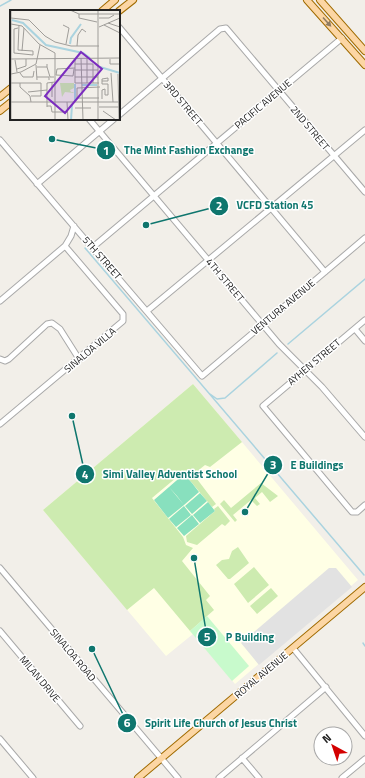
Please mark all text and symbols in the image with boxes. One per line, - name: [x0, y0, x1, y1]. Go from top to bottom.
- inset map: [10, 10, 120, 120]
- one-way arrow: [322, 16, 331, 27]
- street label: PACIFIC AVENUE: [231, 75, 295, 132]
- street label: 3RD STREET: [160, 78, 206, 129]
- street label: 2ND STREET: [287, 102, 334, 154]
- callout: The Mint Fashion Exchange: [96, 139, 262, 162]
- text: 1: [103, 141, 109, 160]
- text: The Mint Fashion Exchange: [124, 142, 254, 158]
- callout: VCFD Station 45: [209, 194, 322, 217]
- text: 2: [216, 196, 222, 215]
- text: VCFD Station 45: [237, 197, 313, 213]
- street label: 5TH STREET: [79, 233, 126, 283]
- street label: 4TH STREET: [202, 255, 248, 306]
- street label: VENTURA AVENUE: [248, 275, 319, 338]
- street label: SINALOA VILLA: [61, 324, 119, 376]
- street label: AYHEN STREET: [284, 335, 344, 389]
- callout: E Buildings: [263, 454, 352, 477]
- text: 3: [270, 455, 276, 474]
- text: E Buildings: [290, 457, 344, 473]
- callout: Simi Valley Adventist School: [75, 463, 245, 486]
- text: 4: [82, 465, 89, 484]
- text: Simi Valley Adventist School: [103, 466, 237, 482]
- street label: SINALOA ROAD: [46, 625, 100, 685]
- callout: P Building: [197, 626, 282, 649]
- text: 5: [204, 627, 211, 646]
- text: P Building: [226, 629, 274, 645]
- street label: ROYAL AVENUE: [231, 648, 291, 702]
- street label: MILAN DRIVE: [16, 652, 64, 706]
- callout: Spirit Life Church of Jesus Christ: [117, 711, 305, 734]
- text: 6: [124, 713, 131, 732]
- text: Spirit Life Church of Jesus Christ: [145, 715, 297, 731]
- north arrow: [313, 726, 353, 766]
- text: N: [319, 730, 335, 747]

